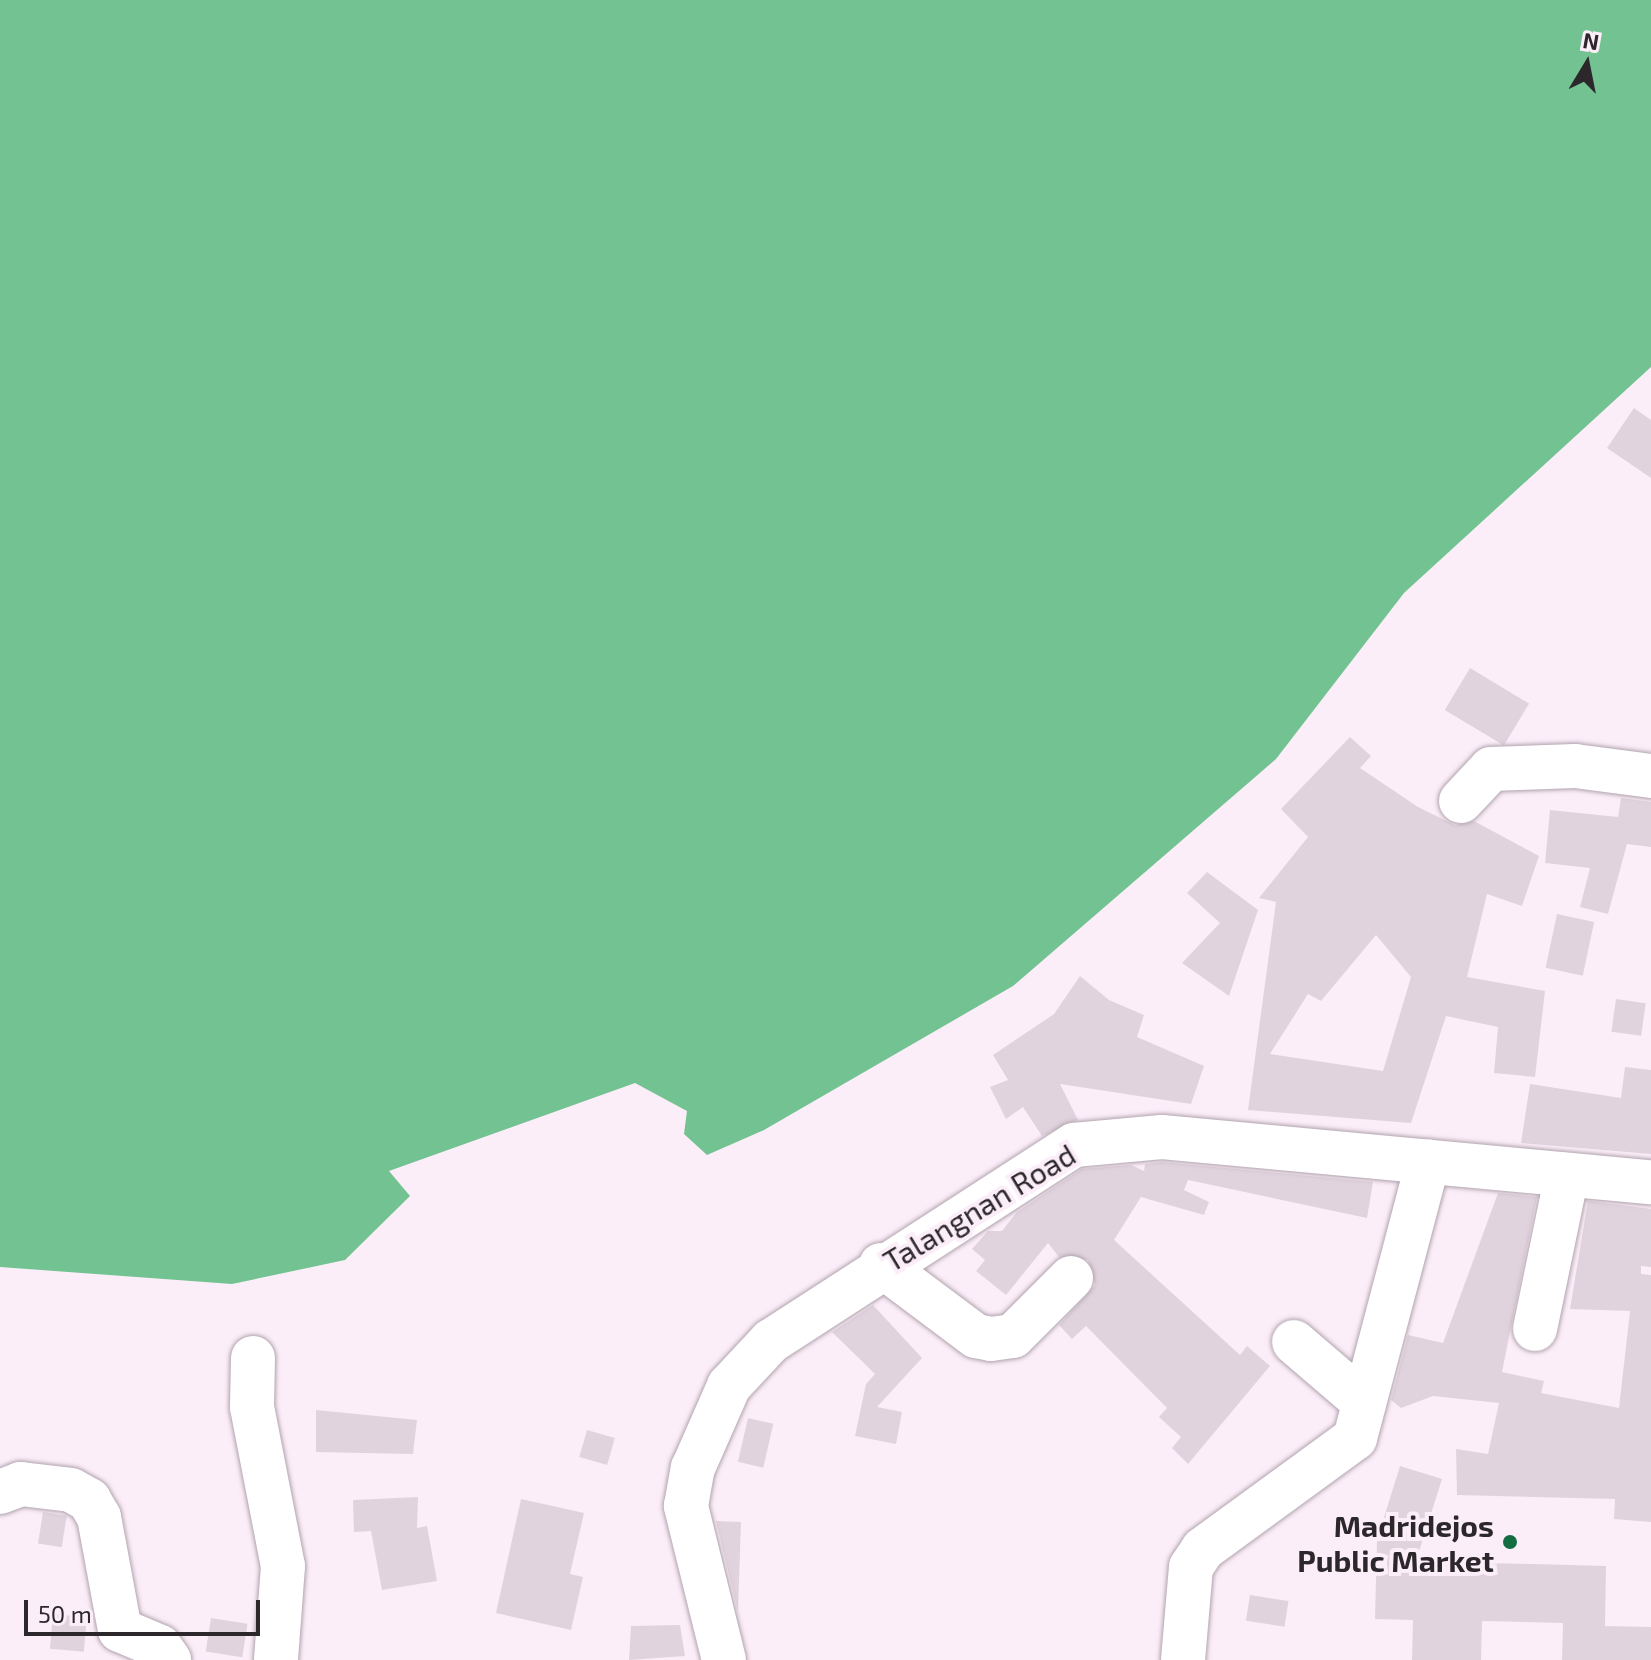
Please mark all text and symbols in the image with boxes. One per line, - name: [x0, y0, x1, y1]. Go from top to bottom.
- north arrow: [1547, 24, 1627, 104]
- text: N: [1581, 26, 1601, 55]
- street label: Talangnan Road: [876, 1135, 1082, 1279]
- place label: Madridejos Public Market: [1297, 1507, 1494, 1578]
- marker: Madridejos Public Market: [1501, 1533, 1519, 1551]
- scale bar: [28, 1584, 264, 1634]
- text: 50 m: [38, 1599, 92, 1628]

